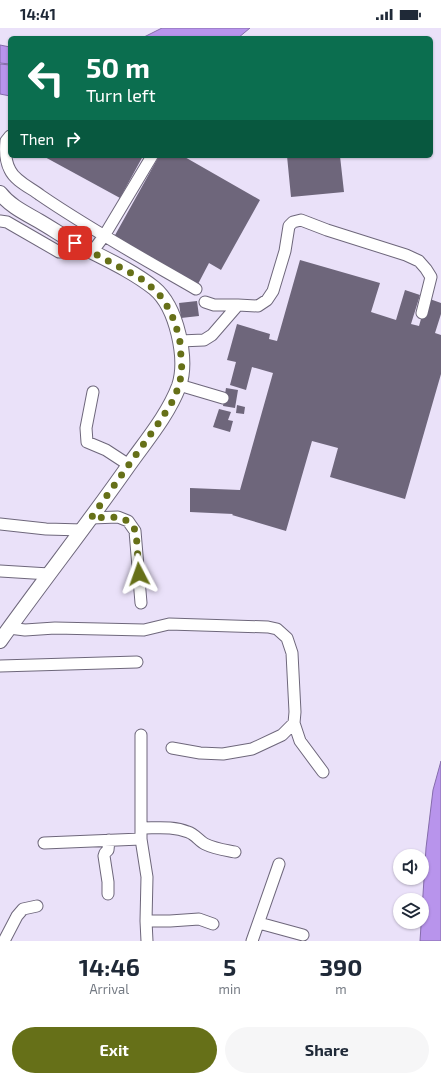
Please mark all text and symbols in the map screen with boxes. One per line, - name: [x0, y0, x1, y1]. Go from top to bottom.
- text: 14:41: [20, 5, 56, 23]
- text: 50 m: [86, 50, 150, 84]
- icon: left: [20, 52, 72, 104]
- text: Turn left: [86, 84, 156, 106]
- icon: right: [62, 128, 84, 150]
- text: Then: [20, 130, 54, 148]
- pin: [58, 226, 92, 260]
- icon: arrive: [64, 232, 86, 254]
- position arrow: [118, 553, 160, 595]
- map controls: [393, 849, 429, 929]
- button: sound: [393, 849, 429, 885]
- button: layers: [393, 893, 429, 929]
- text: 14:46: [79, 952, 140, 981]
- text: 5: [223, 952, 236, 981]
- text: 390: [319, 952, 362, 981]
- text: Arrival: [90, 981, 129, 997]
- text: min: [219, 981, 241, 997]
- text: m: [335, 981, 347, 997]
- button: Exit: [12, 1027, 217, 1073]
- button: Share: [225, 1027, 429, 1073]

